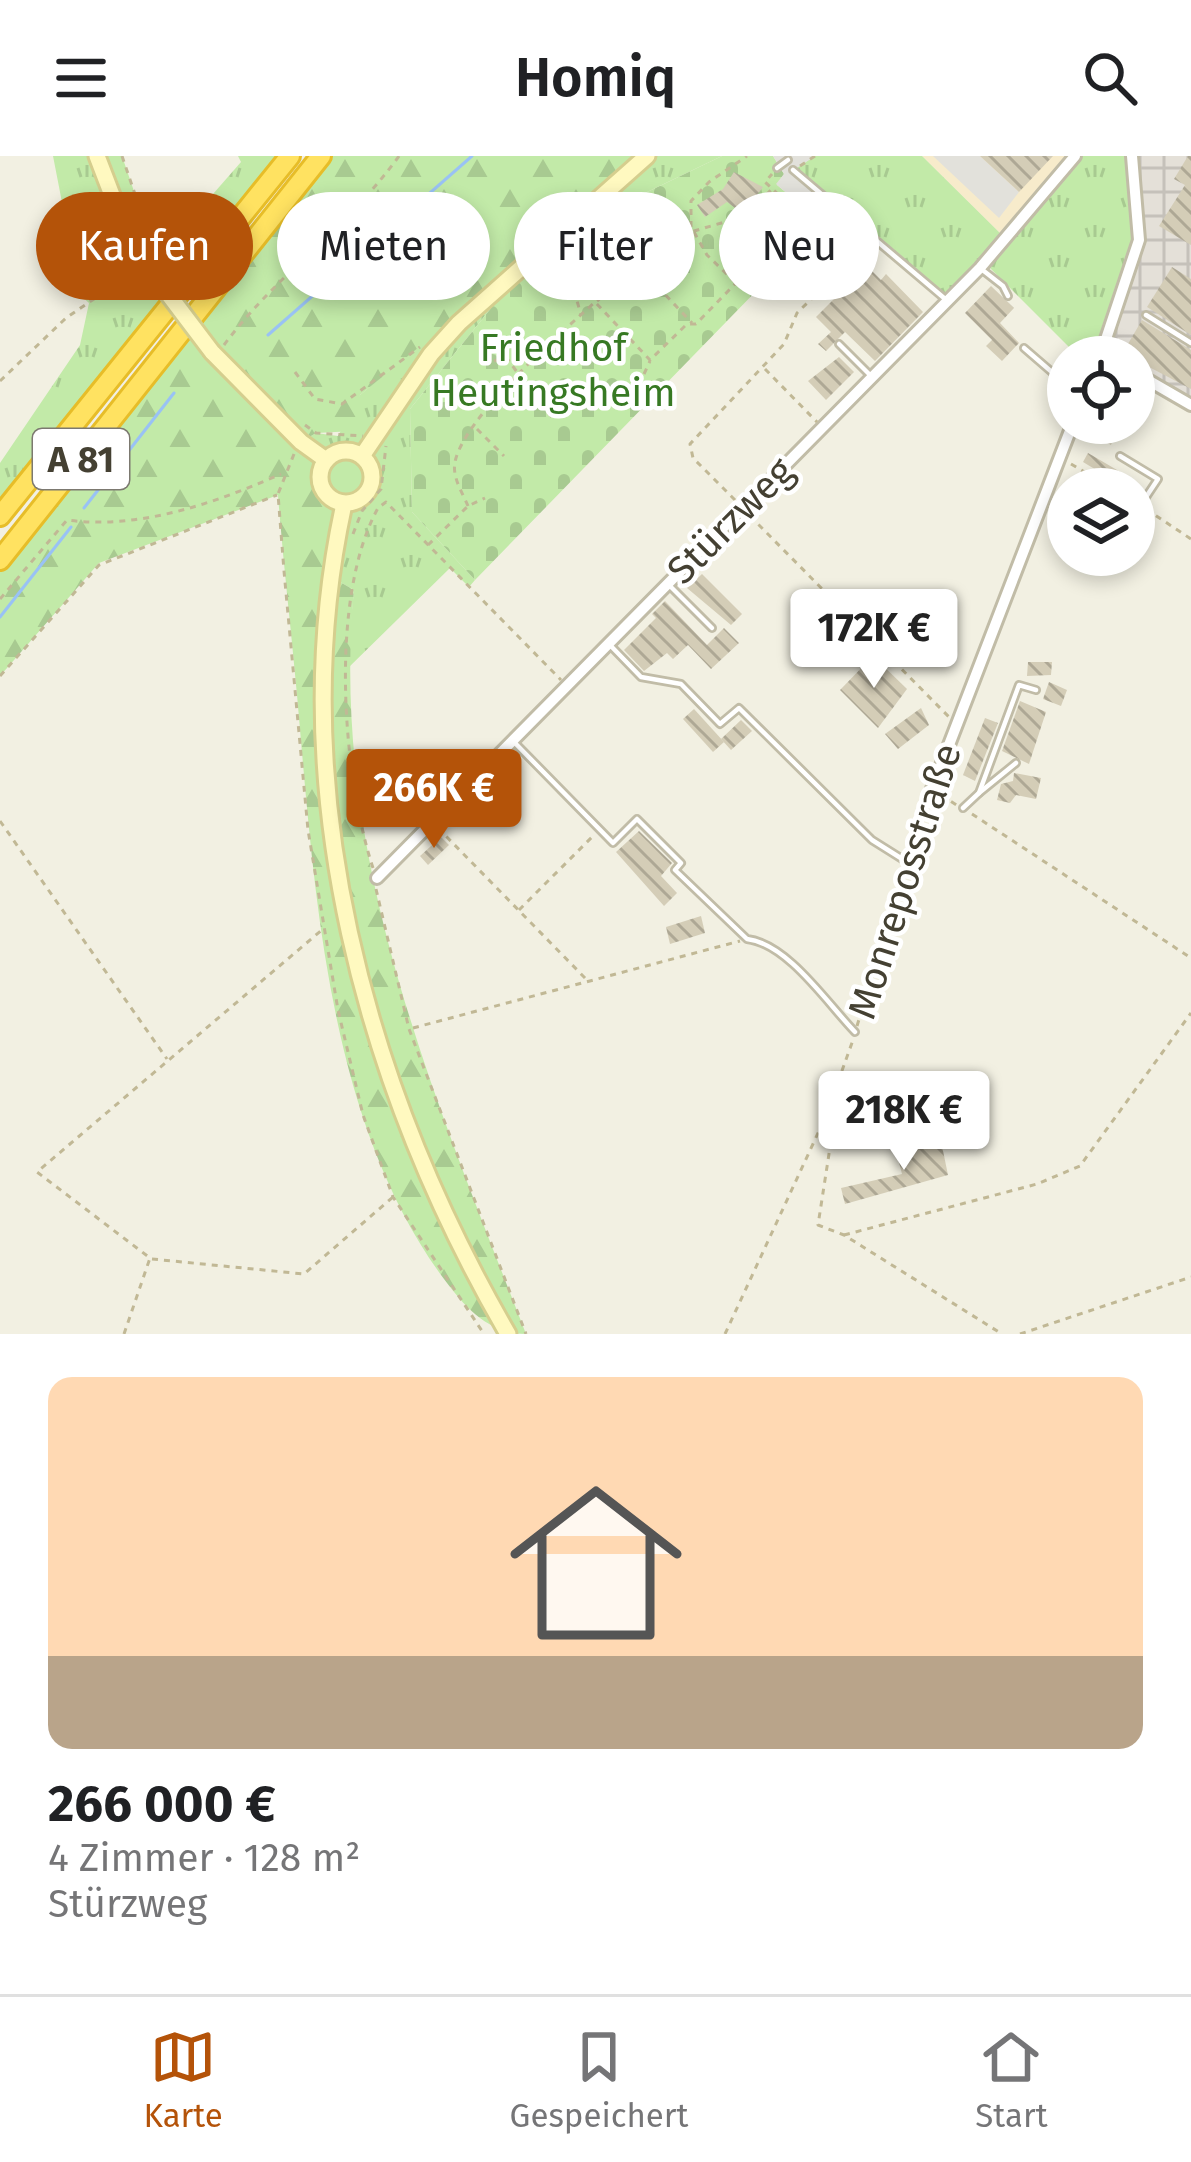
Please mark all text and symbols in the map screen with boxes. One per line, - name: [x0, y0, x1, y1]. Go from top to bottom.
- icon: menu: [48, 45, 114, 111]
- icon: search: [1077, 45, 1143, 111]
- text: Homiq: [515, 46, 676, 110]
- chip: Kaufen: [36, 192, 253, 300]
- chip: Mieten: [277, 192, 490, 300]
- chip: Filter: [514, 192, 695, 300]
- chip: Neu: [719, 192, 879, 300]
- park label: Friedhof Heutingsheim: [430, 325, 676, 416]
- map controls: [1047, 336, 1155, 576]
- button: locate: [1047, 336, 1155, 444]
- road number: A 81: [33, 429, 129, 489]
- street label: Stürzweg: [658, 448, 804, 593]
- button: layers: [1047, 468, 1155, 576]
- pin: 172K €: [776, 589, 972, 691]
- text: 172K €: [817, 605, 931, 651]
- street label: Monreposstraße: [839, 738, 971, 1025]
- pin: 266K €: [336, 749, 532, 851]
- text: 266K €: [373, 765, 495, 811]
- pin: 218K €: [806, 1071, 1002, 1173]
- text: 218K €: [845, 1087, 963, 1133]
- icon: home: [488, 1455, 704, 1671]
- text: 266 000 €: [48, 1773, 276, 1835]
- text: 4 Zimmer · 128 m²: [48, 1835, 360, 1881]
- text: Stürzweg: [48, 1881, 207, 1927]
- tab: Karte: [143, 2024, 223, 2136]
- tab: Gespeichert: [510, 2024, 688, 2136]
- tab: Start: [975, 2024, 1048, 2136]

